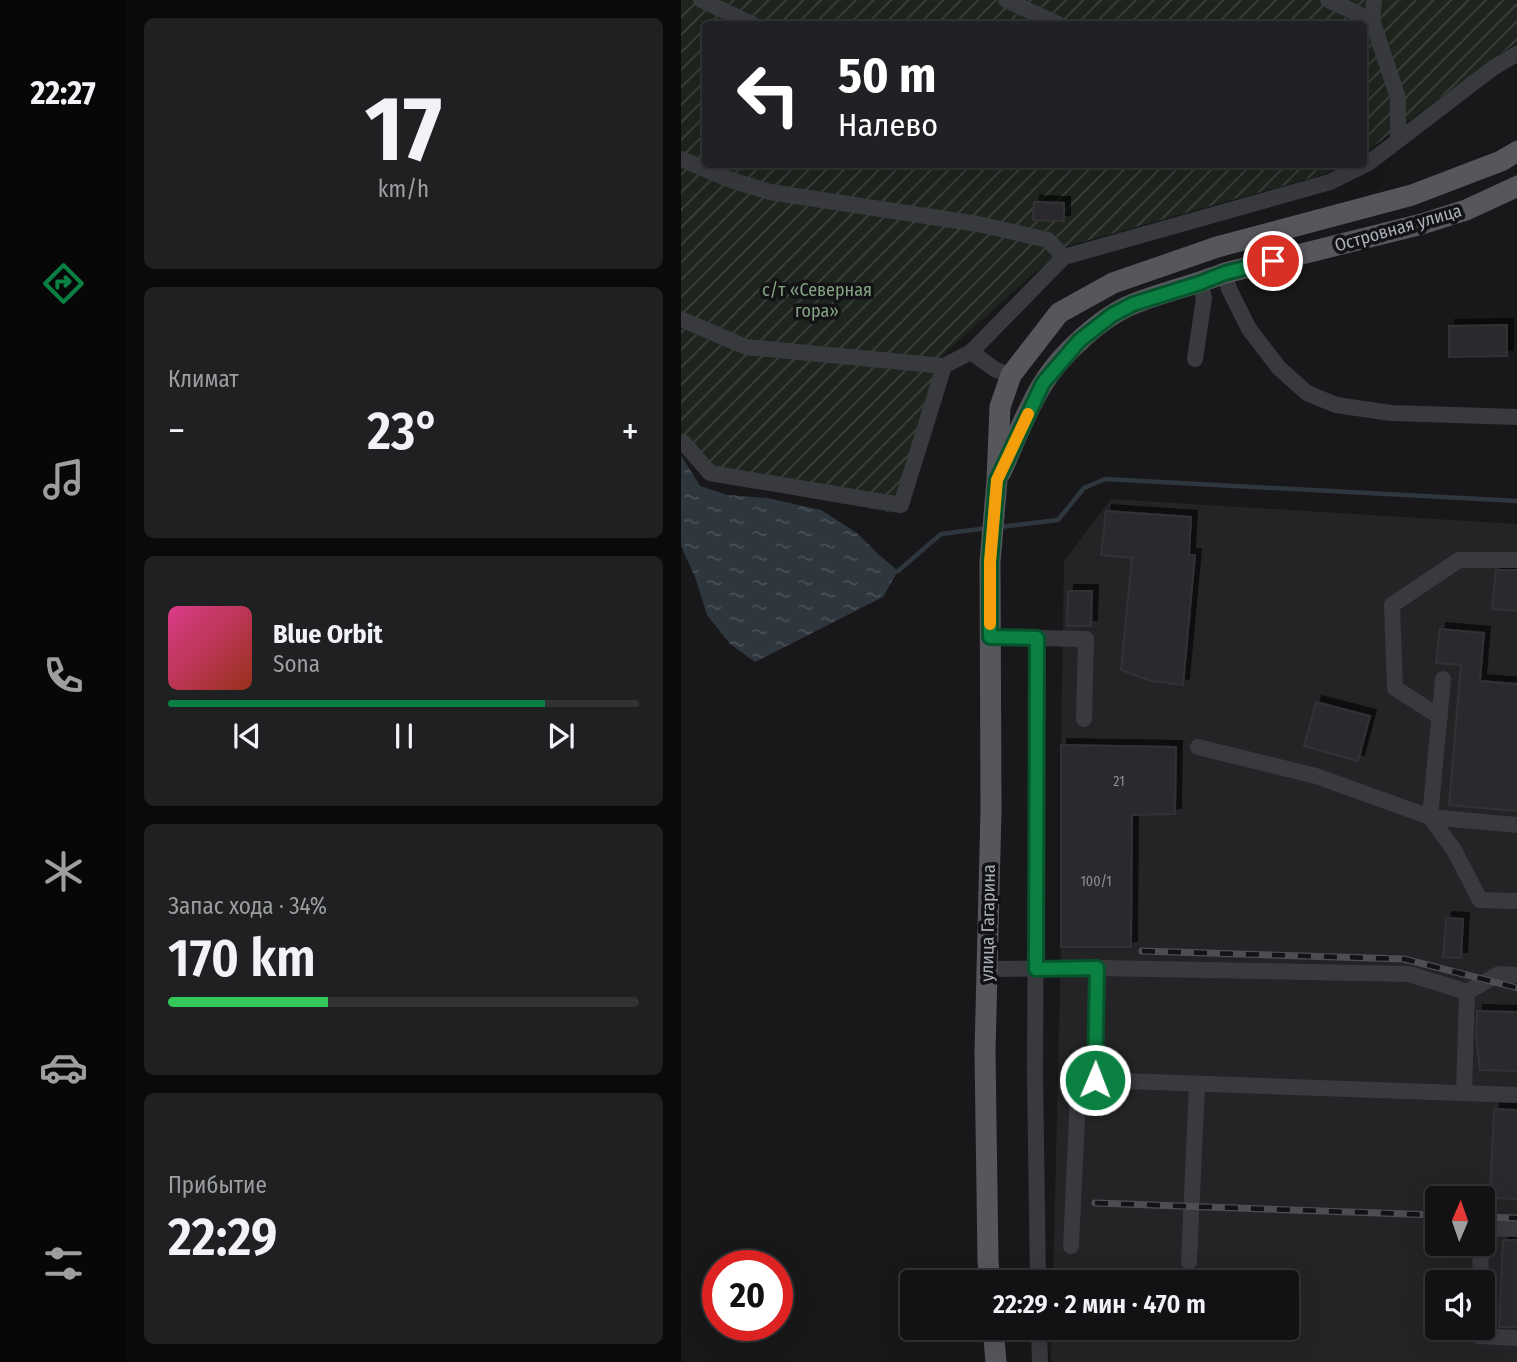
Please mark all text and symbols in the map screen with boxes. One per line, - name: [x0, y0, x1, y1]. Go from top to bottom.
- text: 50 m: [838, 46, 936, 105]
- icon: left: [723, 49, 814, 140]
- text: 22:27: [30, 74, 96, 112]
- text: 17: [365, 75, 442, 184]
- text: Налево: [838, 106, 938, 144]
- text: km/h: [378, 175, 429, 203]
- street label: Островная улица: [1332, 199, 1464, 257]
- pin: [1243, 231, 1303, 291]
- icon: arrive: [1254, 242, 1292, 280]
- icon: directions: [39, 259, 88, 308]
- park label: с/т «Северная гора»: [762, 279, 872, 322]
- text: Климат: [168, 365, 239, 393]
- text: 23°: [367, 400, 440, 463]
- text: −: [168, 408, 185, 454]
- text: +: [622, 408, 639, 454]
- icon: music: [39, 455, 88, 504]
- text: Blue Orbit: [273, 619, 383, 650]
- text: Sona: [273, 650, 320, 678]
- icon: phone: [39, 651, 88, 700]
- icon: previous: [228, 717, 266, 755]
- icon: pause: [385, 717, 423, 755]
- icon: next: [542, 717, 580, 755]
- house number: 21: [1113, 773, 1125, 790]
- icon: climate: [39, 847, 88, 896]
- street label: улица Гагарина: [976, 864, 1000, 982]
- house number: 100/1: [1080, 873, 1112, 890]
- text: Запас хода · 34%: [168, 892, 327, 920]
- text: 170 km: [168, 927, 316, 990]
- icon: car: [39, 1043, 88, 1092]
- position arrow: [1058, 1043, 1132, 1117]
- text: Прибытие: [168, 1171, 267, 1199]
- north arrow: [1425, 1186, 1495, 1256]
- map controls: [1425, 1186, 1495, 1340]
- text: 22:29: [168, 1206, 278, 1269]
- icon: filters: [39, 1239, 88, 1288]
- speed limit sign: 20: [702, 1250, 793, 1341]
- button: sound: [1425, 1270, 1495, 1340]
- text: 22:29 · 2 мин · 470 m: [993, 1289, 1206, 1320]

